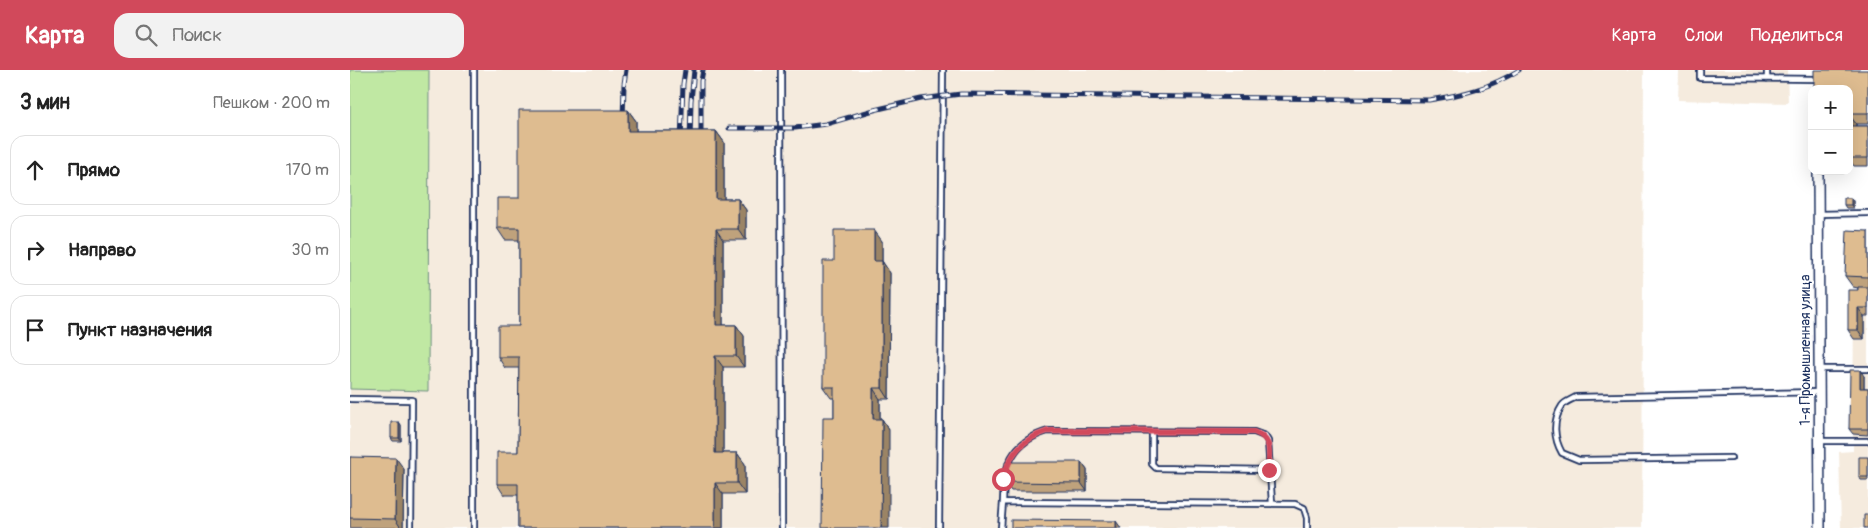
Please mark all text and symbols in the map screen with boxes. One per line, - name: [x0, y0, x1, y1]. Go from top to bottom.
- search box: [114, 13, 464, 58]
- text: Карта: [25, 21, 84, 50]
- icon: search: [132, 21, 160, 49]
- text: Поиск: [172, 23, 222, 47]
- text: Карта: [1612, 24, 1656, 47]
- text: Слои: [1684, 24, 1722, 47]
- text: Поделиться: [1750, 24, 1843, 47]
- map controls: [1808, 85, 1853, 175]
- button: +: [1808, 85, 1853, 130]
- text: 3 мин: [20, 89, 70, 116]
- text: Пешком · 200 m: [213, 93, 330, 113]
- button: −: [1808, 130, 1853, 175]
- icon: ahead: [21, 156, 49, 184]
- text: Прямо: [68, 158, 120, 182]
- text: 170 m: [286, 160, 329, 180]
- icon: right: [21, 236, 49, 264]
- text: Направо: [68, 238, 136, 262]
- text: 30 m: [291, 240, 329, 260]
- street label: 1-я Промышленная улица: [1797, 275, 1814, 425]
- icon: arrive: [21, 316, 49, 344]
- text: Пункт назначения: [68, 318, 212, 342]
- route end: [1258, 459, 1281, 482]
- route start: [992, 468, 1015, 491]

